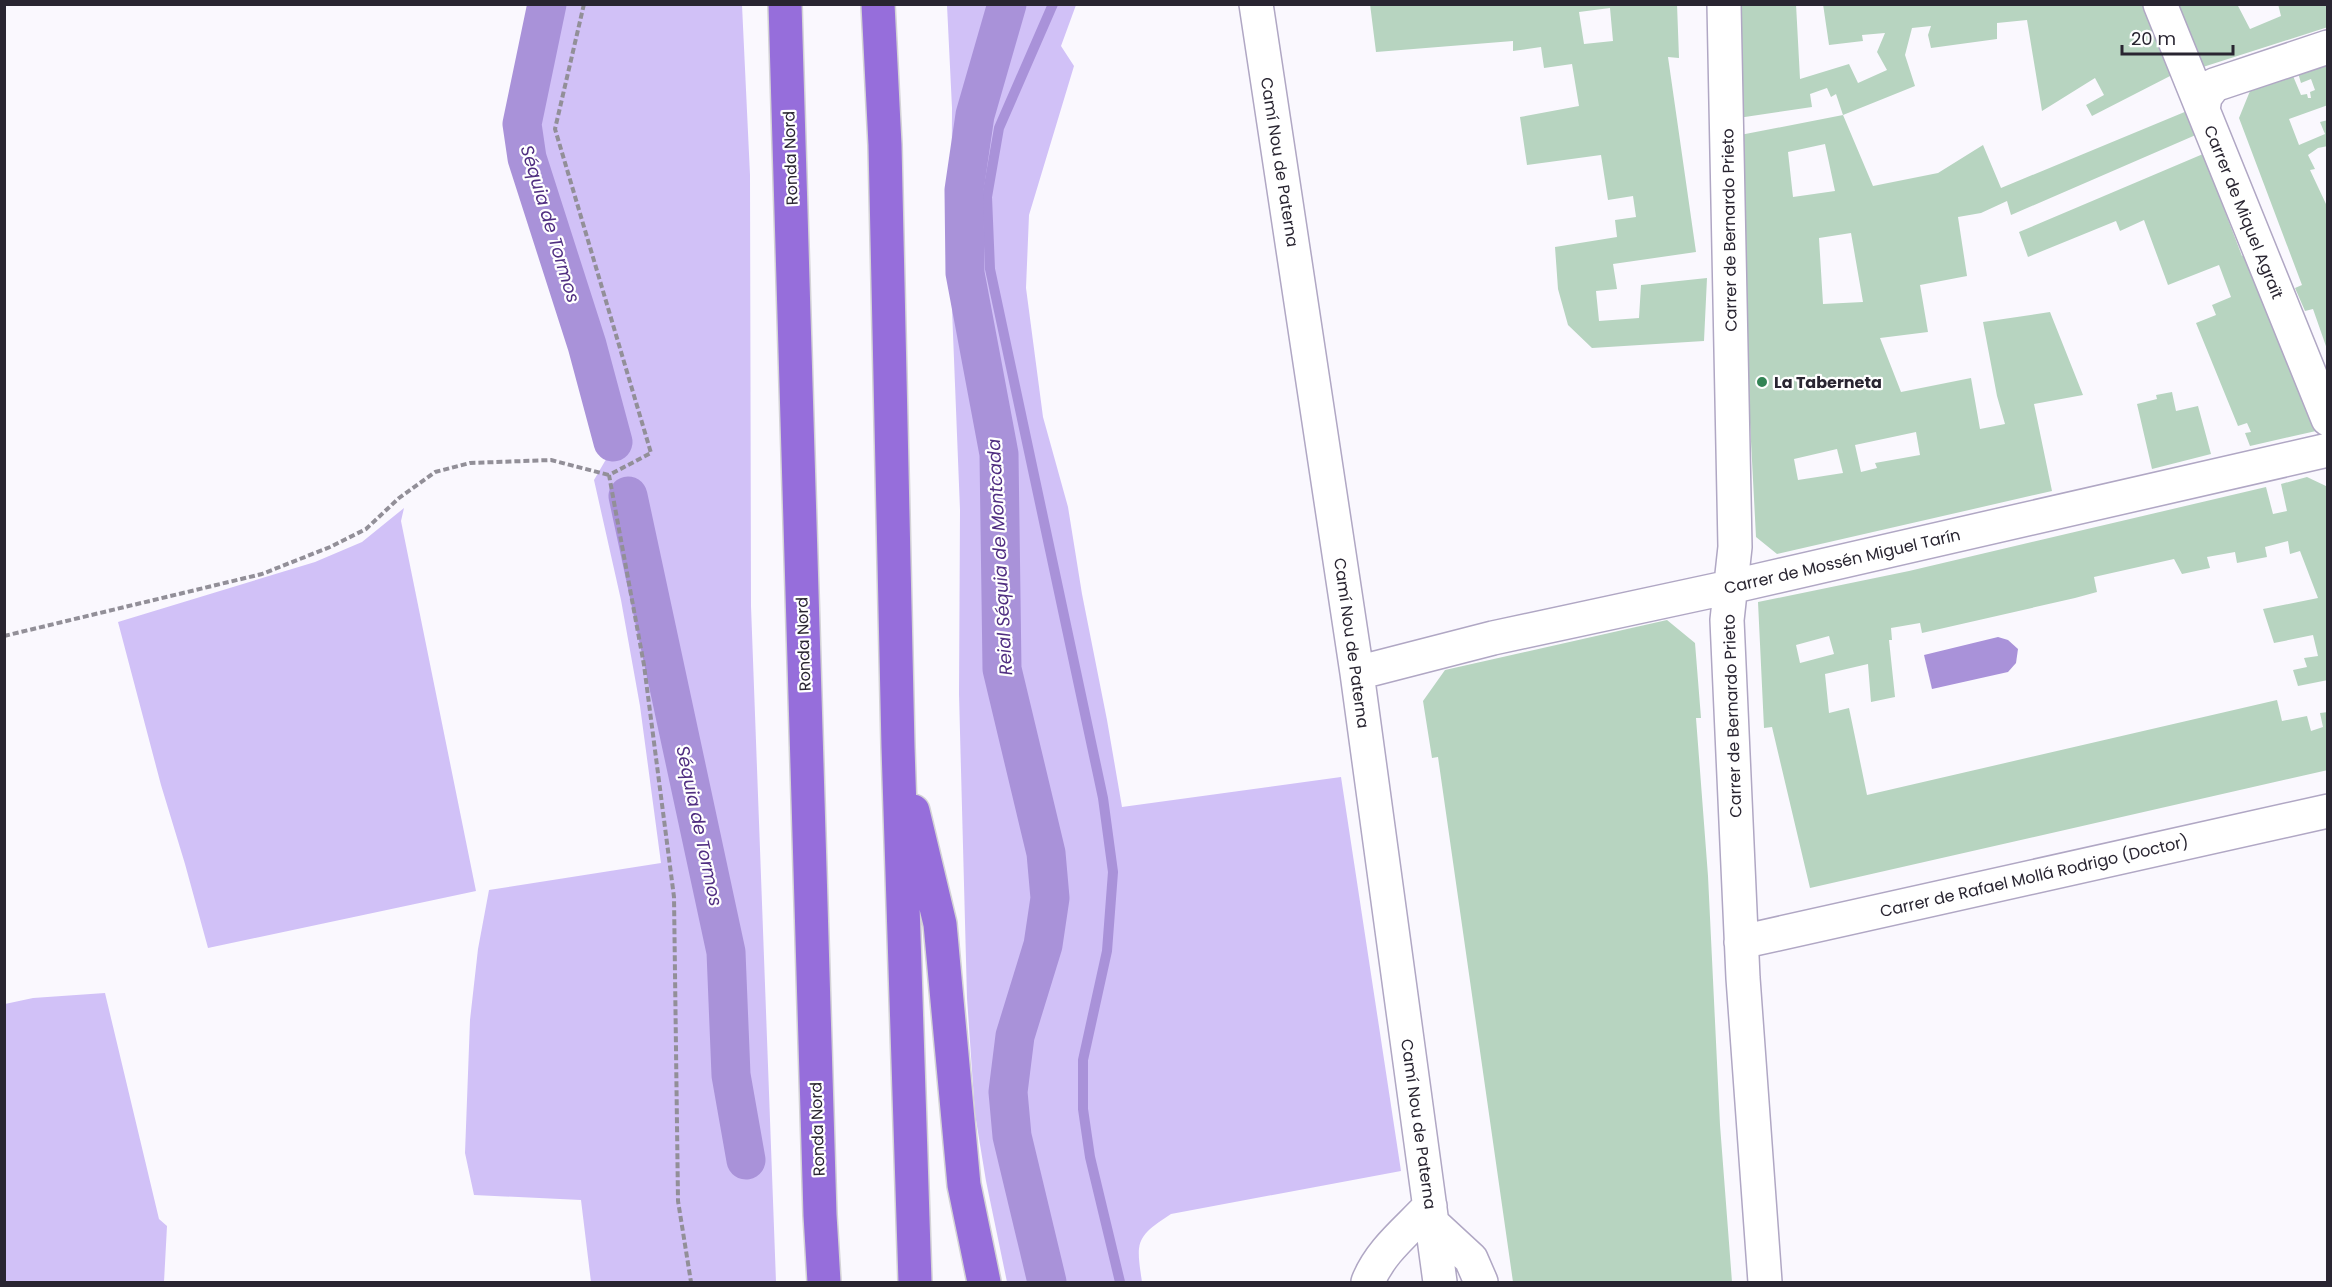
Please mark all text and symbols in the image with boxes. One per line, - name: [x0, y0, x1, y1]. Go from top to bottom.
- scale bar: [2122, 18, 2233, 56]
- text: 20 m: [2131, 26, 2176, 51]
- street label: Camí Nou de Paterna: [1255, 75, 1304, 249]
- street label: Ronda Nord: [777, 110, 804, 206]
- street label: Carrer de Miquel Agraït: [2198, 122, 2289, 303]
- street label: Carrer de Bernardo Prieto: [1716, 128, 1743, 332]
- water label: Séquia de Tormos: [515, 142, 586, 306]
- place label: La Taberneta: [1774, 371, 1882, 394]
- marker: La Taberneta: [1755, 375, 1769, 389]
- water label: Reial Séquia de Montcada: [981, 438, 1018, 676]
- street label: Carrer de Mossén Miguel Tarín: [1722, 523, 1963, 600]
- street label: Camí Nou de Paterna: [1328, 556, 1375, 730]
- street label: Ronda Nord: [790, 596, 817, 692]
- street label: Carrer de Bernardo Prieto: [1717, 614, 1748, 818]
- water label: Séquia de Tormos: [670, 743, 729, 908]
- street label: Carrer de Rafael Mollá Rodrigo (Doctor): [1878, 830, 2191, 923]
- street label: Camí Nou de Paterna: [1395, 1037, 1442, 1211]
- street label: Ronda Nord: [804, 1081, 831, 1177]

